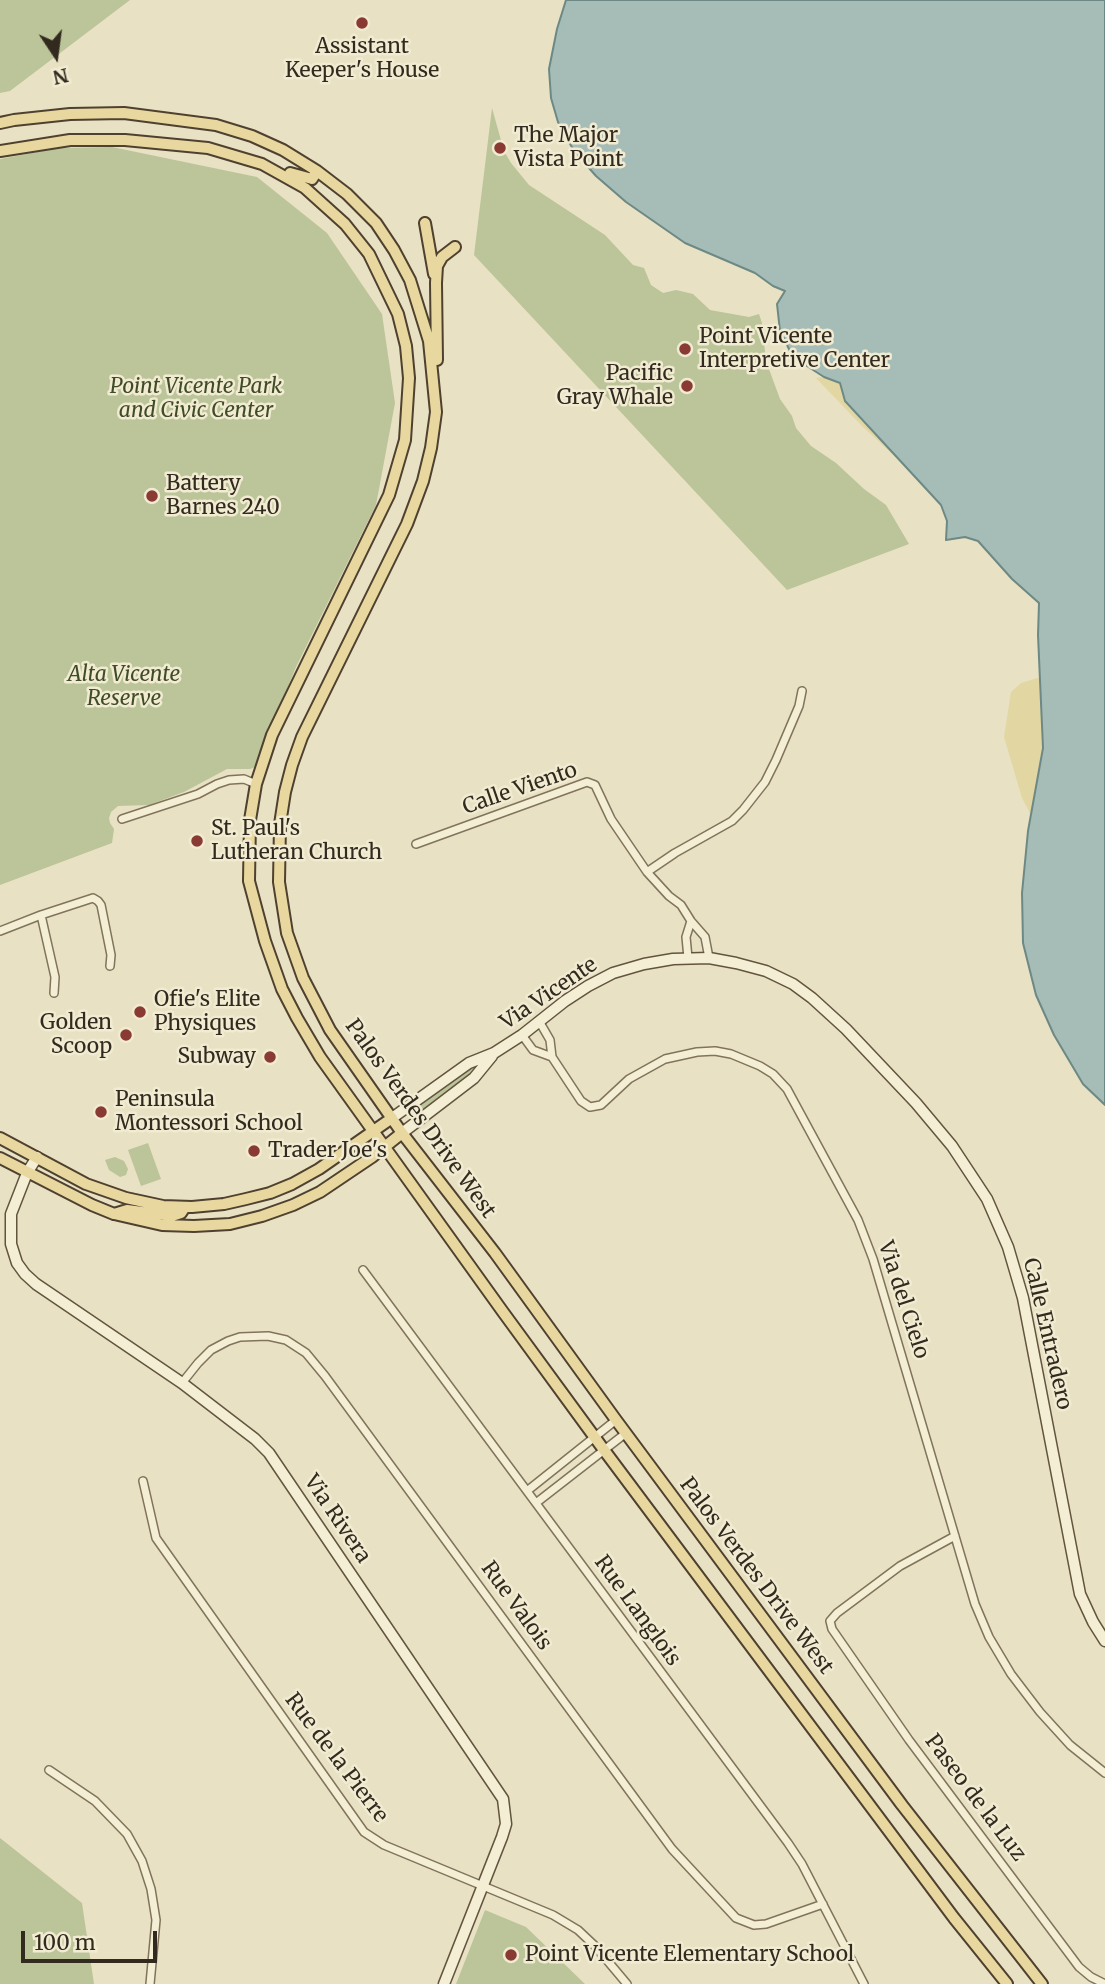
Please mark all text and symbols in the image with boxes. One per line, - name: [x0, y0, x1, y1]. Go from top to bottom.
- marker: Assistant Keeper's House: [354, 15, 370, 31]
- north arrow: [21, 21, 91, 91]
- place label: Assistant Keeper's House: [285, 34, 439, 84]
- text: N: [51, 63, 71, 90]
- place label: The Major Vista Point: [514, 123, 623, 173]
- marker: The Major Vista Point: [492, 140, 508, 156]
- place label: Point Vicente Interpretive Center: [699, 324, 890, 374]
- marker: Point Vicente Interpretive Center: [677, 341, 693, 357]
- place label: Pacific Gray Whale: [557, 361, 673, 411]
- park label: Point Vicente Park and Civic Center: [110, 374, 282, 424]
- marker: Pacific Gray Whale: [679, 378, 695, 394]
- place label: Battery Barnes 240: [166, 471, 280, 521]
- marker: Battery Barnes 240: [144, 488, 160, 504]
- park label: Alta Vicente Reserve: [68, 662, 180, 712]
- street label: Calle Viento: [459, 758, 581, 820]
- place label: St. Paul's Lutheran Church: [211, 816, 382, 866]
- marker: St. Paul's Lutheran Church: [189, 833, 205, 849]
- street label: Via Vicente: [496, 952, 602, 1036]
- place label: Ofie's Elite Physiques: [154, 987, 260, 1037]
- marker: Ofie's Elite Physiques: [132, 1004, 148, 1020]
- place label: Golden Scoop: [40, 1010, 112, 1060]
- street label: Palos Verdes Drive West: [339, 1015, 501, 1223]
- marker: Golden Scoop: [118, 1027, 134, 1043]
- place label: Subway: [178, 1044, 256, 1070]
- marker: Subway: [262, 1049, 278, 1065]
- place label: Peninsula Montessori School: [115, 1087, 303, 1137]
- marker: Peninsula Montessori School: [93, 1104, 109, 1120]
- place label: Trader Joe's: [268, 1138, 387, 1164]
- marker: Trader Joe's: [246, 1143, 262, 1159]
- street label: Via del Cielo: [872, 1238, 934, 1362]
- street label: Calle Entradero: [1017, 1256, 1077, 1412]
- street label: Via Rivera: [298, 1470, 376, 1568]
- street label: Palos Verdes Drive West: [674, 1473, 838, 1679]
- street label: Rue Langlois: [589, 1551, 685, 1671]
- street label: Rue Valois: [475, 1557, 557, 1655]
- street label: Rue de la Pierre: [279, 1688, 393, 1828]
- street label: Paseo de la Luz: [919, 1730, 1031, 1866]
- scale bar: [24, 1918, 161, 1962]
- text: 100 m: [34, 1929, 96, 1956]
- place label: Point Vicente Elementary School: [525, 1942, 854, 1968]
- marker: Point Vicente Elementary School: [503, 1947, 519, 1963]

